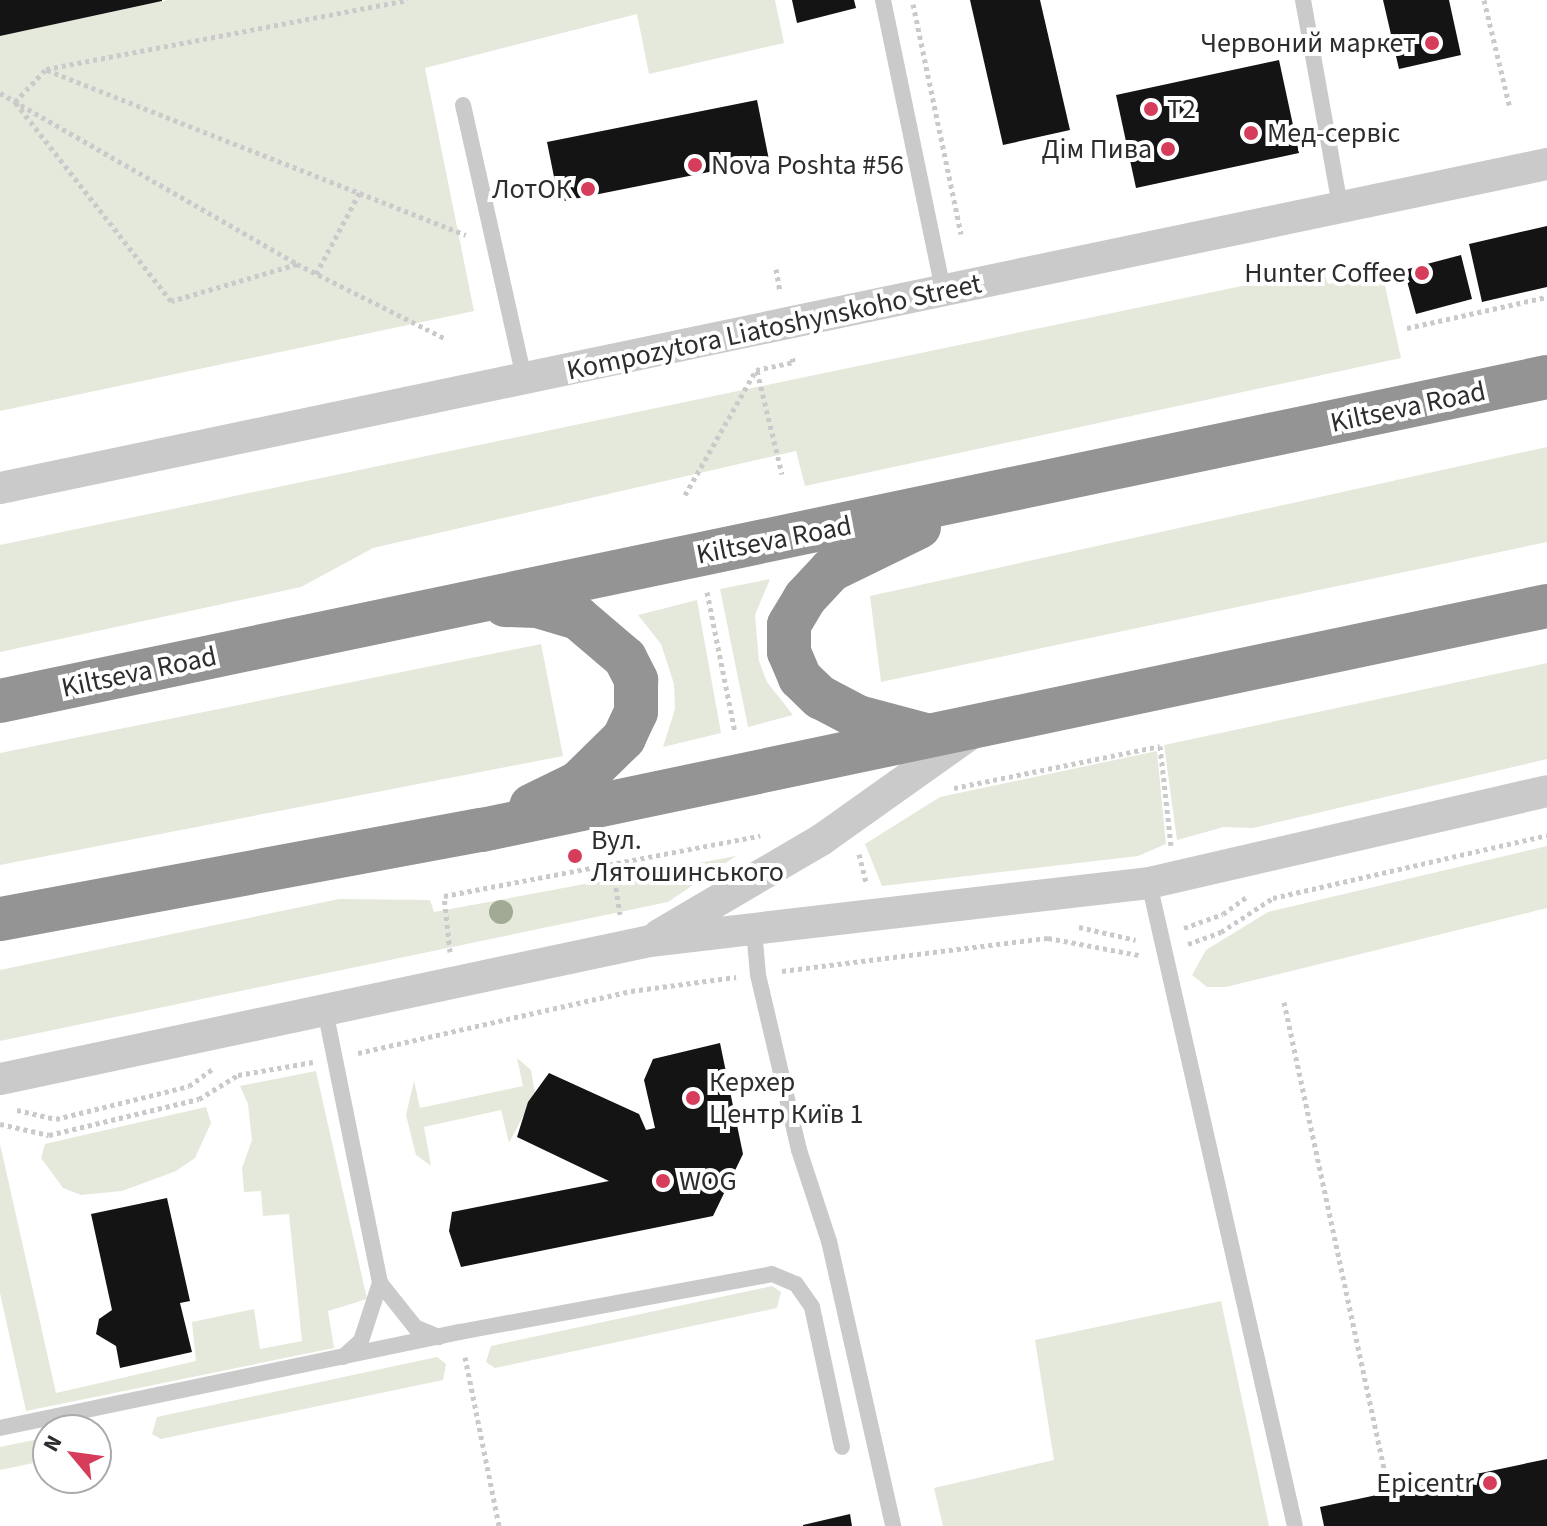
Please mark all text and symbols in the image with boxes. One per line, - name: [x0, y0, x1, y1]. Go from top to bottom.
- place label: Червоний маркет: [1200, 26, 1416, 60]
- marker: Червоний маркет: [1423, 34, 1441, 52]
- place label: T2: [1167, 92, 1196, 126]
- marker: T2: [1142, 100, 1160, 118]
- place label: Мед-сервіс: [1267, 116, 1400, 150]
- marker: Мед-сервіс: [1242, 124, 1260, 142]
- place label: Дім Пива: [1042, 132, 1152, 166]
- marker: Дім Пива: [1159, 140, 1177, 158]
- place label: Nova Poshta #56: [711, 148, 904, 182]
- marker: Nova Poshta #56: [686, 156, 704, 174]
- place label: ЛотОК: [492, 172, 572, 206]
- marker: ЛотОК: [579, 180, 597, 198]
- place label: Hunter Coffee: [1244, 256, 1406, 290]
- marker: Hunter Coffee: [1413, 264, 1431, 282]
- street label: Kompozytora Liatoshynskoho Street: [564, 267, 984, 387]
- street label: Kiltseva Road: [1327, 374, 1489, 440]
- street label: Kiltseva Road: [693, 508, 855, 572]
- street label: Kiltseva Road: [58, 639, 220, 705]
- place label: Вул. Лятошинського: [591, 823, 784, 889]
- marker: Вул. Лятошинського: [566, 847, 584, 865]
- place label: Керхер Центр Київ 1: [709, 1065, 863, 1131]
- marker: Керхер Центр Київ 1: [684, 1089, 702, 1107]
- place label: WOG: [679, 1164, 737, 1198]
- marker: WOG: [654, 1172, 672, 1190]
- north arrow: [32, 1414, 112, 1494]
- text: N: [35, 1429, 70, 1458]
- place label: Epicentr: [1376, 1466, 1474, 1500]
- marker: Epicentr: [1481, 1474, 1499, 1492]

